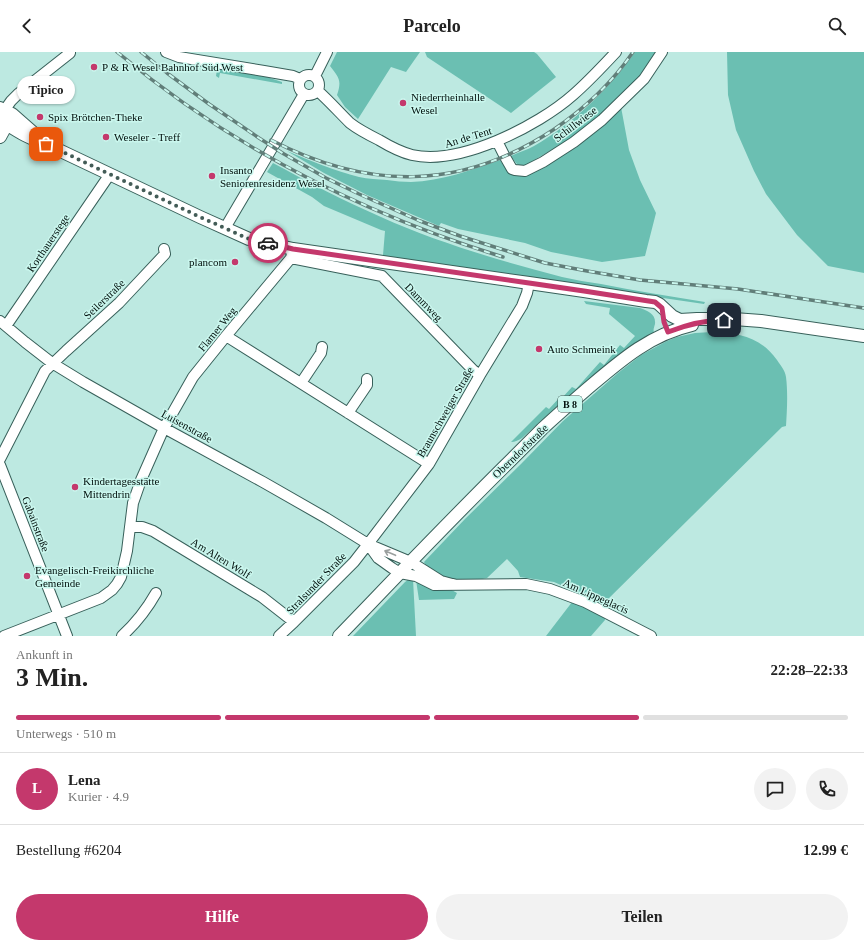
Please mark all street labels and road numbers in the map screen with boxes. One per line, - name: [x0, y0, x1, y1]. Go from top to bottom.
- street label: Schillwiese: [551, 104, 599, 144]
- street label: An de Tent: [443, 124, 493, 150]
- street label: Korthauerstege: [24, 212, 72, 274]
- street label: Seilerstraße: [81, 277, 127, 321]
- street label: Dammweg: [403, 280, 445, 324]
- street label: Flamer Weg: [195, 304, 239, 354]
- street label: Braunschweiger Straße: [414, 365, 476, 459]
- road number: B 8: [558, 396, 582, 412]
- street label: Luisenstraße: [160, 407, 215, 445]
- street label: Oberndorfstraße: [490, 422, 550, 480]
- street label: Gabainstraße: [20, 495, 52, 553]
- street label: Am Alten Wolf: [189, 536, 253, 581]
- street label: Stralsunder Straße: [284, 550, 349, 616]
- street label: Am Lippeglacis: [561, 576, 631, 616]

